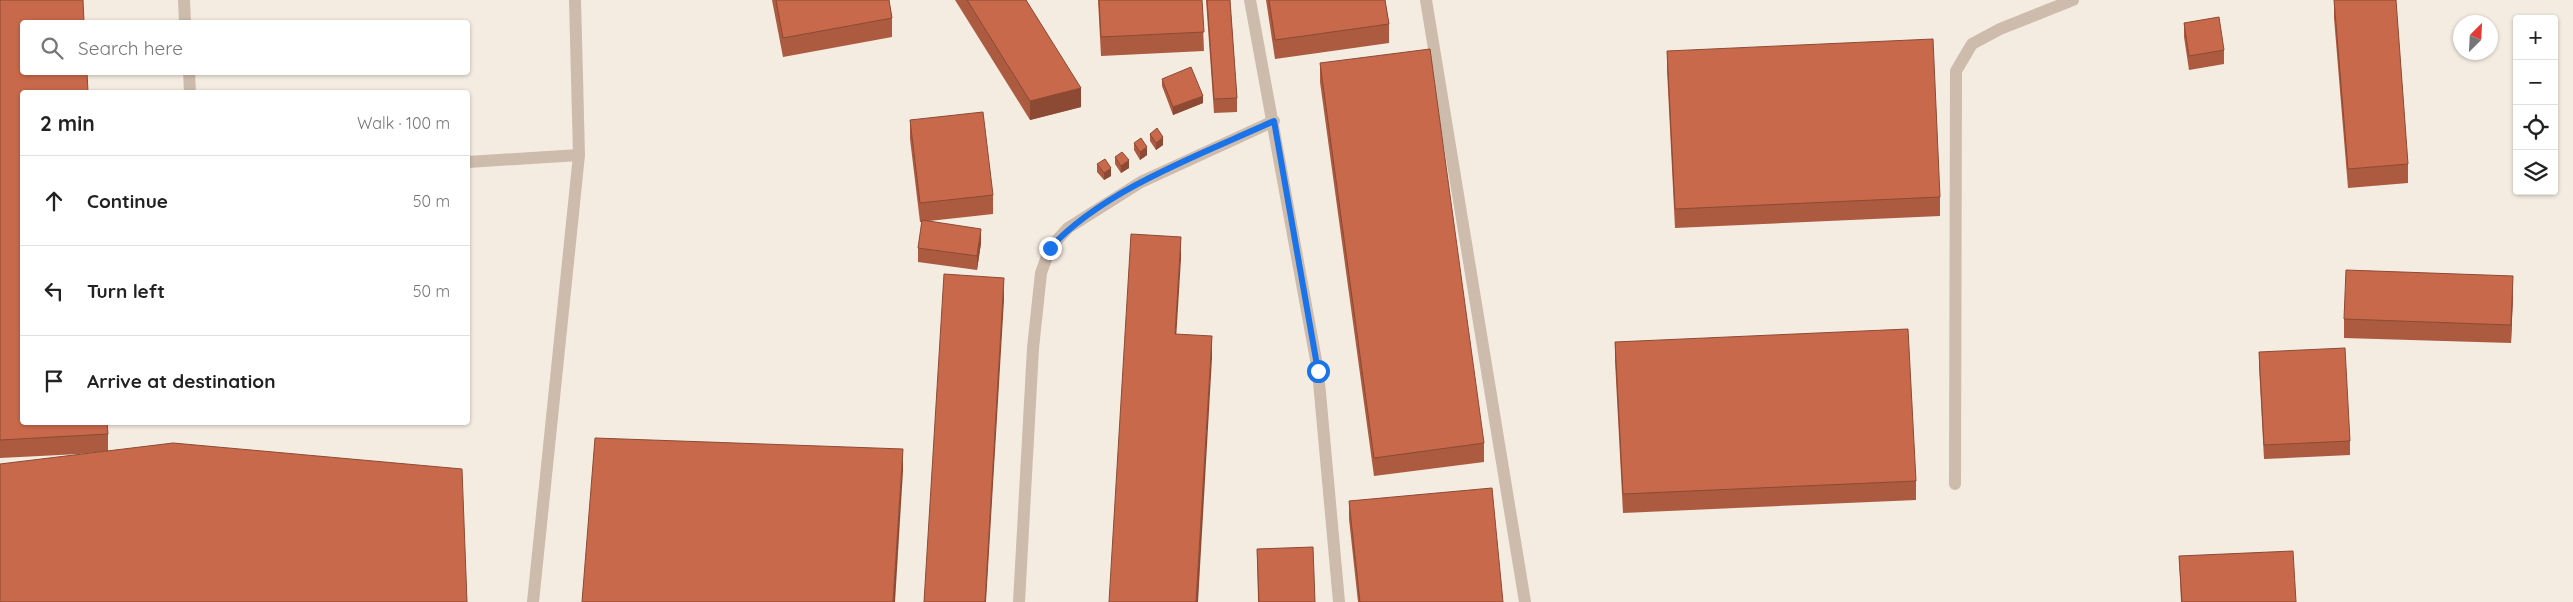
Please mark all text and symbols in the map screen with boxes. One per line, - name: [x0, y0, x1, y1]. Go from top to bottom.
- north arrow: [2453, 15, 2498, 60]
- map controls: [2513, 15, 2558, 195]
- button: +: [2513, 15, 2558, 60]
- search box: [20, 20, 470, 75]
- icon: search: [38, 34, 66, 62]
- text: Search here: [78, 36, 183, 60]
- button: −: [2513, 60, 2558, 105]
- button: locate: [2513, 105, 2558, 150]
- text: 2 min: [40, 110, 95, 136]
- text: Walk · 100 m: [357, 113, 450, 133]
- button: layers: [2513, 150, 2558, 195]
- icon: ahead: [40, 187, 68, 215]
- text: Continue: [87, 189, 168, 213]
- text: 50 m: [413, 191, 450, 211]
- route end: [1039, 237, 1062, 260]
- icon: left: [40, 277, 68, 305]
- text: Turn left: [87, 279, 165, 303]
- text: 50 m: [413, 281, 450, 301]
- route start: [1307, 360, 1330, 383]
- icon: arrive: [40, 367, 68, 395]
- text: Arrive at destination: [87, 369, 276, 393]

